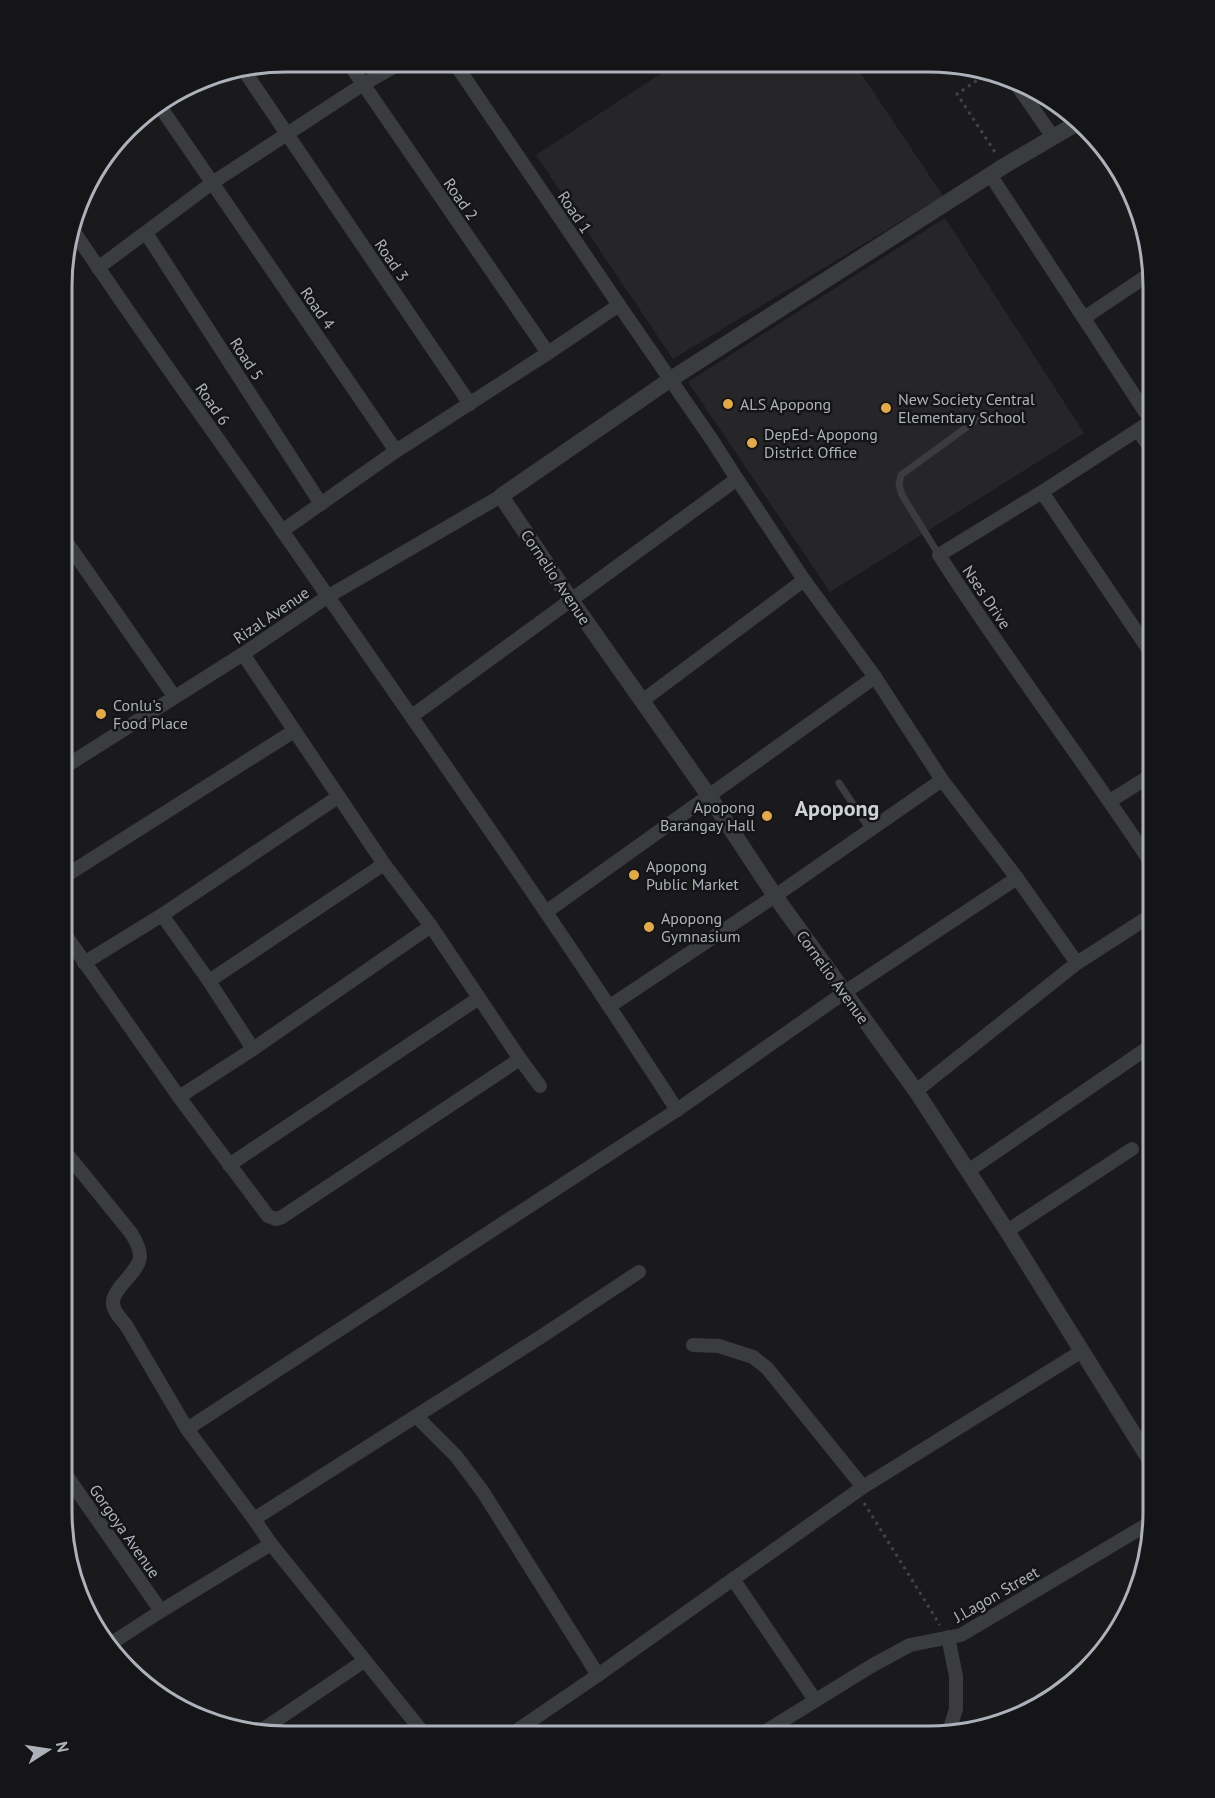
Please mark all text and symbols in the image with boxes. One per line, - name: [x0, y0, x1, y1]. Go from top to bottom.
- street label: Road 2: [439, 174, 483, 224]
- street label: Road 1: [554, 187, 596, 237]
- street label: Road 3: [371, 235, 413, 285]
- street label: Road 4: [296, 283, 340, 333]
- street label: Road 5: [226, 334, 268, 384]
- street label: Road 6: [191, 379, 235, 429]
- place label: New Society Central Elementary School: [898, 389, 1035, 427]
- place label: ALS Apopong: [740, 394, 831, 414]
- marker: ALS Apopong: [721, 397, 735, 411]
- marker: New Society Central Elementary School: [879, 401, 893, 415]
- place label: DepEd- Apopong District Office: [764, 424, 878, 462]
- marker: DepEd- Apopong District Office: [745, 436, 759, 450]
- street label: Cornelio Avenue: [517, 526, 595, 628]
- street label: Nses Drive: [958, 561, 1016, 633]
- street label: Rizal Avenue: [229, 582, 313, 648]
- place label: Conlu's Food Place: [113, 695, 188, 733]
- marker: Conlu's Food Place: [94, 707, 108, 721]
- district label: Apopong: [795, 794, 879, 822]
- place label: Apopong Barangay Hall: [660, 797, 755, 835]
- marker: Apopong Barangay Hall: [760, 809, 774, 823]
- place label: Apopong Public Market: [646, 856, 739, 894]
- marker: Apopong Public Market: [627, 868, 641, 882]
- place label: Apopong Gymnasium: [661, 908, 741, 946]
- marker: Apopong Gymnasium: [642, 920, 656, 934]
- street label: Cornelio Avenue: [792, 926, 874, 1028]
- street label: Gorgoya Avenue: [85, 1480, 165, 1582]
- street label: J.Lagon Street: [949, 1561, 1043, 1627]
- north arrow: [18, 1720, 78, 1780]
- text: N: [52, 1740, 74, 1754]

